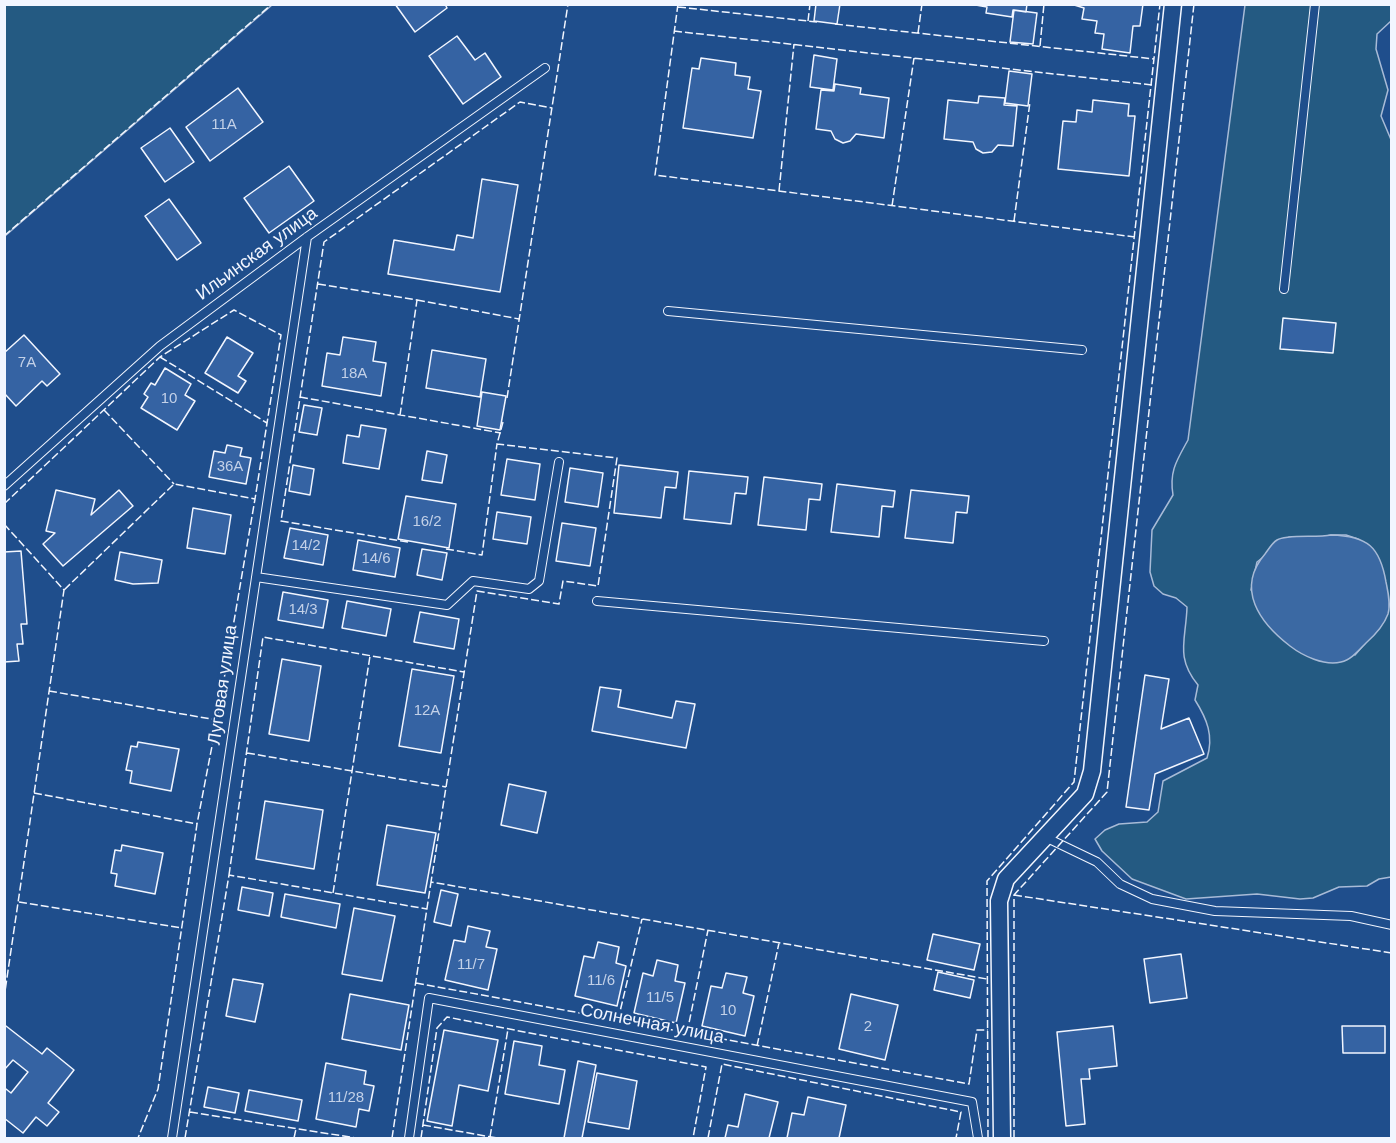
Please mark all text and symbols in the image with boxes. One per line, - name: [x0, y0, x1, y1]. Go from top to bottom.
- house number: 11А: [211, 116, 237, 134]
- street label: Ильинская улица: [192, 203, 322, 305]
- house number: 7А: [18, 354, 36, 372]
- house number: 18А: [341, 365, 367, 383]
- house number: 10: [161, 390, 177, 408]
- house number: 36А: [217, 458, 243, 476]
- house number: 16/2: [412, 513, 442, 531]
- house number: 14/2: [291, 537, 321, 555]
- house number: 14/6: [361, 550, 391, 568]
- house number: 14/3: [288, 601, 318, 619]
- street label: Луговая улица: [204, 624, 242, 746]
- house number: 12А: [414, 702, 440, 720]
- house number: 11/7: [457, 956, 485, 974]
- house number: 11/6: [587, 972, 615, 990]
- house number: 11/5: [646, 989, 674, 1007]
- street label: Солнечная улица: [578, 999, 726, 1049]
- house number: 10: [720, 1002, 736, 1020]
- house number: 2: [864, 1018, 872, 1036]
- house number: 11/28: [328, 1089, 364, 1107]

